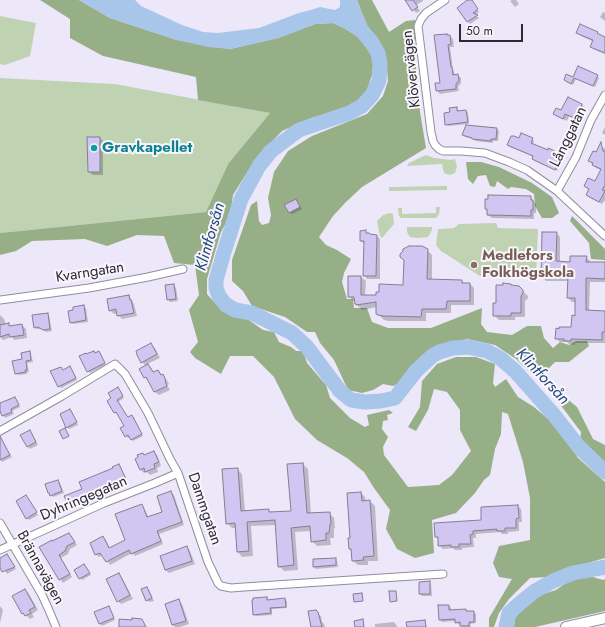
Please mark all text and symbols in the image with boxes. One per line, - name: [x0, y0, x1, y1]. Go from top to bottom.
- scale bar: [461, 16, 525, 42]
- text: 50 m: [466, 22, 493, 40]
- street label: Klövervägen: [399, 29, 425, 109]
- street label: Långgatan: [547, 104, 591, 170]
- place label: Gravkapellet: [102, 139, 192, 157]
- marker: Gravkapellet: [89, 143, 99, 153]
- water label: Klintforsån: [192, 201, 230, 273]
- place label: Medlefors Folkhögskola: [482, 247, 574, 282]
- street label: Kvarngatan: [55, 259, 125, 287]
- marker: Medlefors Folkhögskola: [469, 260, 479, 270]
- water label: Klintforsån: [511, 345, 573, 409]
- street label: Dammgatan: [183, 470, 225, 548]
- street label: Dyhringegatan: [38, 473, 130, 525]
- street label: Brännavägen: [12, 528, 68, 608]

